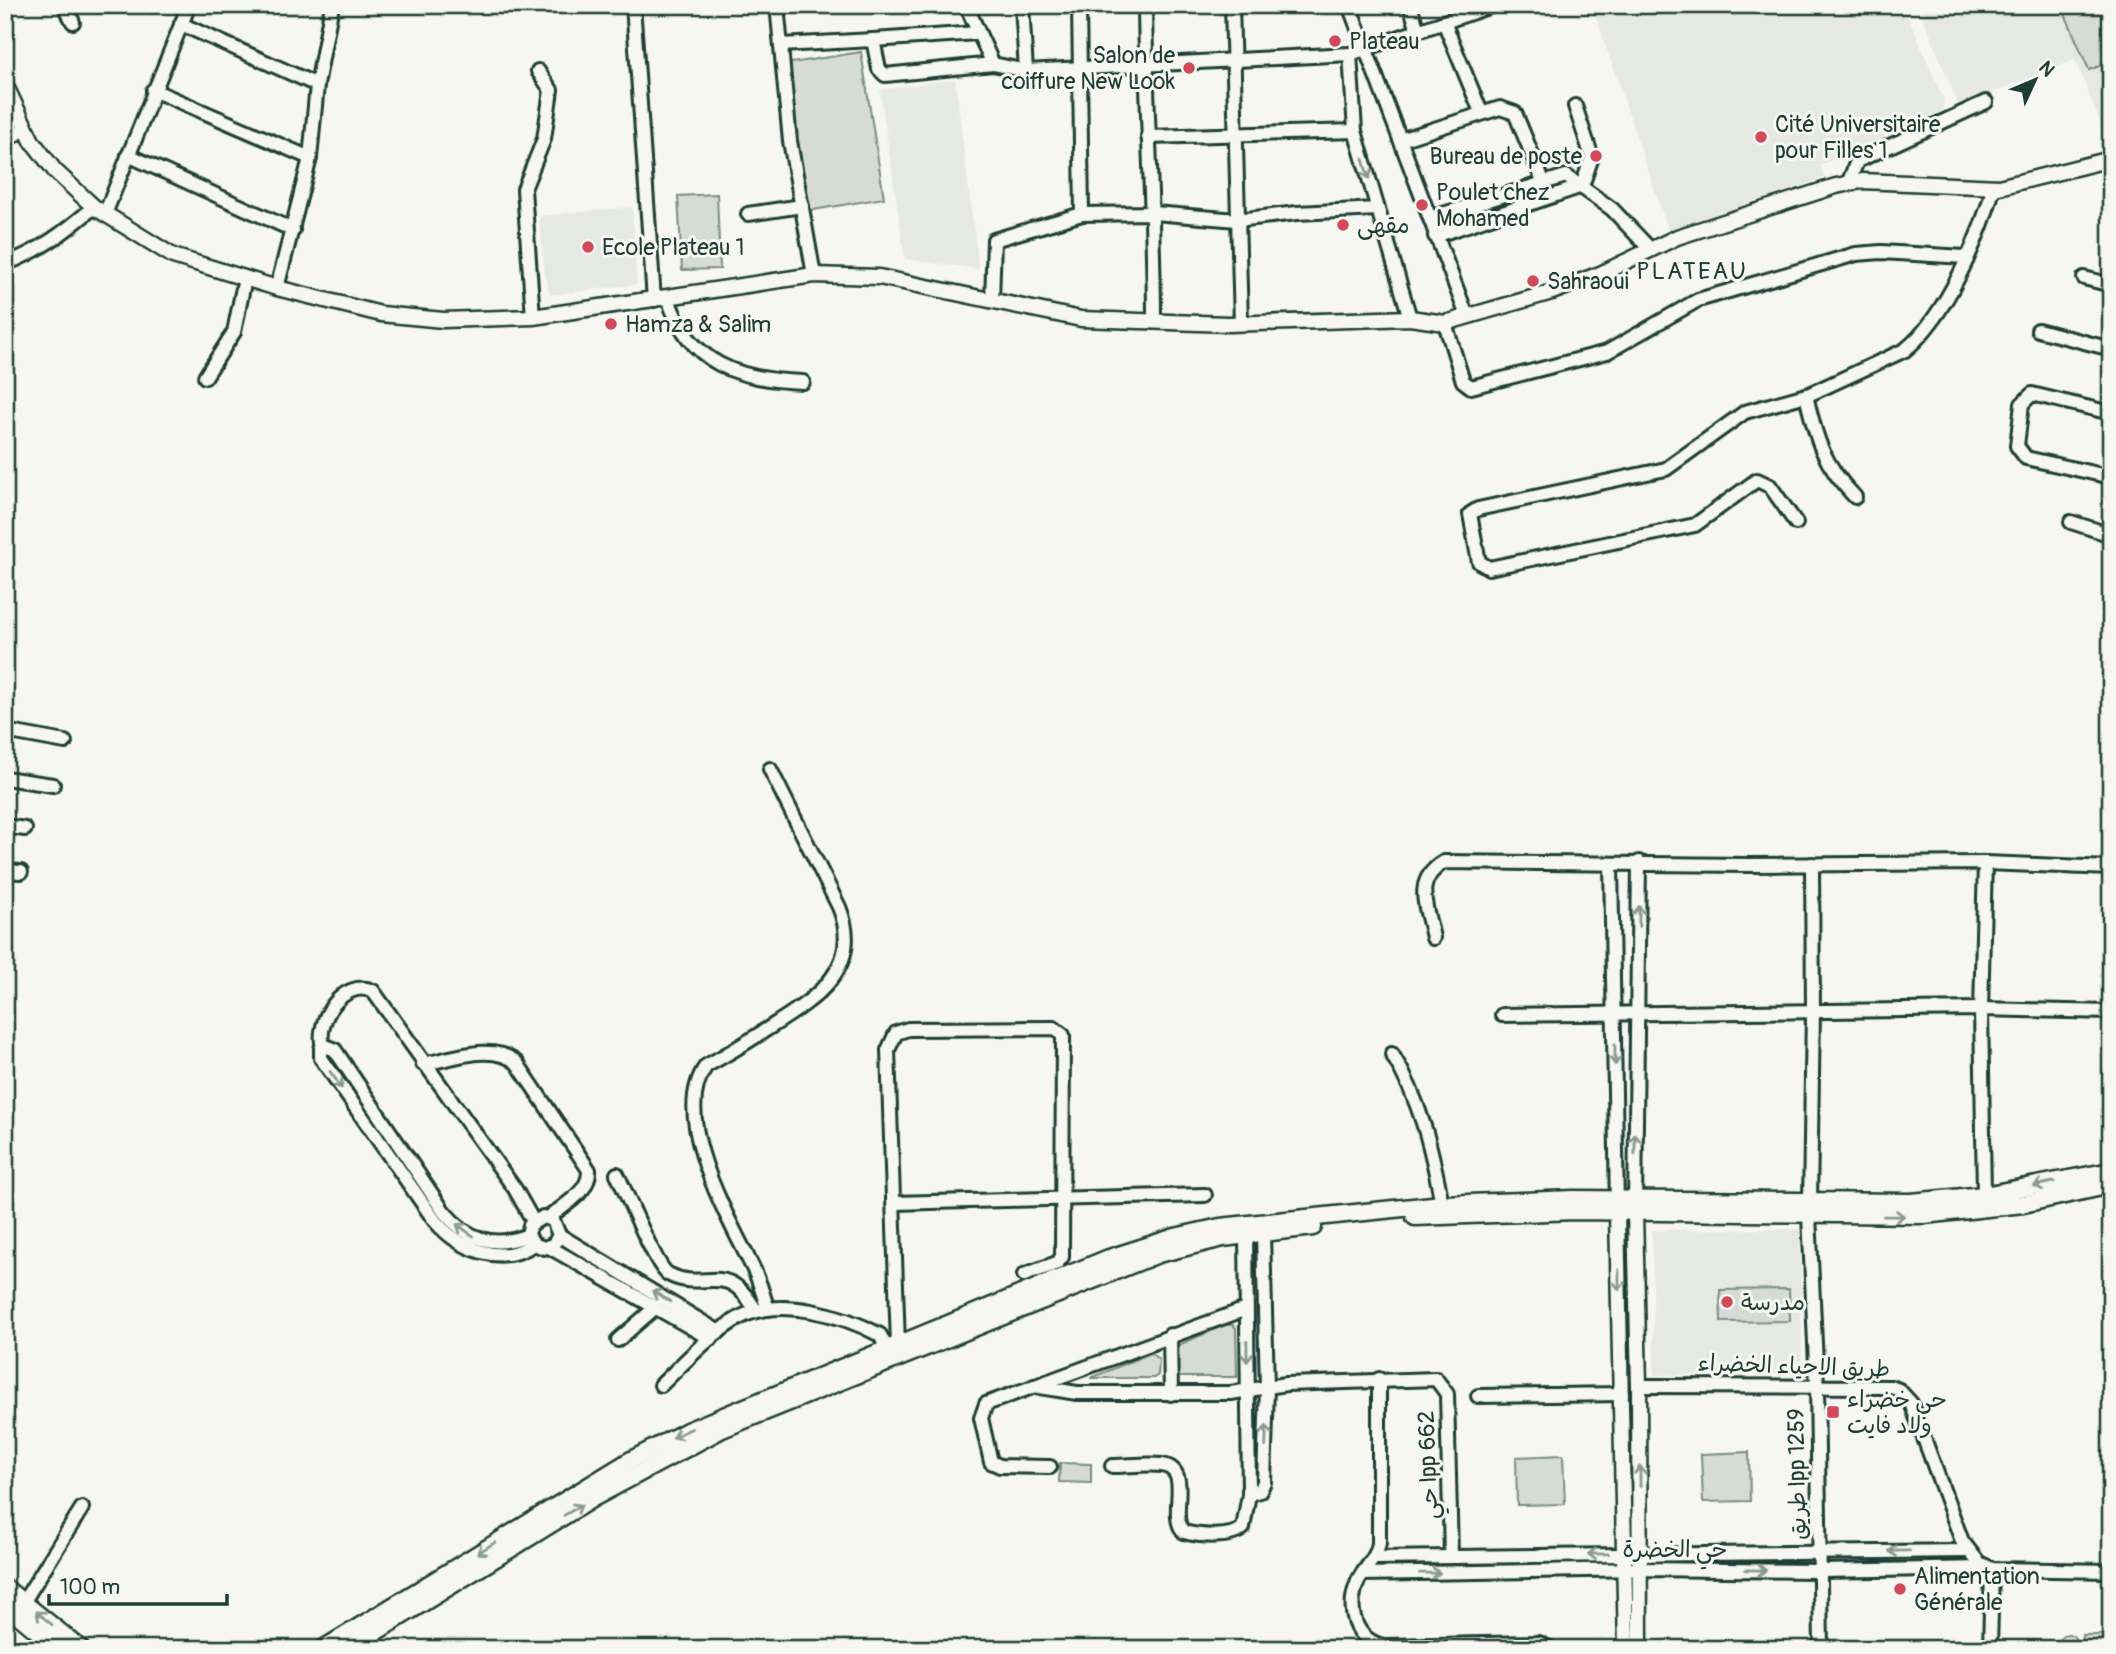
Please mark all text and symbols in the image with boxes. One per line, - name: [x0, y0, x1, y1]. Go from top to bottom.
- place label: Plateau: [1349, 27, 1420, 56]
- marker: Plateau: [1327, 33, 1343, 49]
- place label: Salon de coiffure New Look: [1002, 41, 1176, 96]
- north arrow: [2000, 46, 2070, 116]
- text: N: [2033, 56, 2060, 82]
- marker: Salon de coiffure New Look: [1181, 60, 1197, 76]
- place label: Cité Universitaire pour Filles 1: [1775, 110, 1941, 165]
- marker: Cité Universitaire pour Filles 1: [1753, 129, 1769, 145]
- place label: Bureau de poste: [1430, 142, 1583, 171]
- marker: Bureau de poste: [1588, 148, 1604, 164]
- one-way arrow: [1360, 158, 1373, 180]
- place label: Poulet chez Mohamed: [1436, 178, 1549, 233]
- marker: Poulet chez Mohamed: [1414, 197, 1430, 213]
- place label: مقهى: [1357, 211, 1410, 240]
- marker: مقهى: [1335, 217, 1351, 233]
- place label: Ecole Plateau 1: [602, 233, 744, 262]
- marker: Ecole Plateau 1: [580, 239, 596, 255]
- district label: PLATEAU: [1636, 257, 1748, 286]
- place label: Sahraoui: [1547, 267, 1629, 296]
- marker: Sahraoui: [1525, 273, 1541, 289]
- place label: Hamza & Salim: [625, 310, 771, 339]
- marker: Hamza & Salim: [603, 316, 619, 332]
- one-way arrow: [1632, 905, 1645, 928]
- one-way arrow: [1608, 1043, 1622, 1066]
- one-way arrow: [329, 1070, 343, 1089]
- one-way arrow: [1629, 1133, 1642, 1156]
- one-way arrow: [2033, 1177, 2056, 1191]
- one-way arrow: [1882, 1209, 1905, 1223]
- one-way arrow: [456, 1223, 475, 1237]
- one-way arrow: [1612, 1268, 1626, 1291]
- place label: مدرسة: [1741, 1288, 1805, 1317]
- one-way arrow: [651, 1289, 672, 1302]
- marker: مدرسة: [1719, 1294, 1735, 1310]
- one-way arrow: [1240, 1340, 1254, 1363]
- street label: طريق الاحياء الخضراء: [1697, 1348, 1891, 1384]
- place label: حي خضراء ولاد فايت: [1847, 1385, 1947, 1440]
- marker: حي خضراء ولاد فايت: [1825, 1404, 1841, 1420]
- street label: طريق lpp 1259: [1781, 1408, 1813, 1540]
- street label: حي lpp 662: [1412, 1410, 1450, 1520]
- one-way arrow: [1259, 1425, 1272, 1448]
- one-way arrow: [672, 1427, 693, 1441]
- one-way arrow: [1633, 1465, 1646, 1488]
- one-way arrow: [562, 1503, 582, 1517]
- street label: حي الخضرة: [1623, 1535, 1727, 1570]
- one-way arrow: [476, 1541, 496, 1555]
- one-way arrow: [1887, 1544, 1910, 1558]
- one-way arrow: [1586, 1547, 1609, 1561]
- place label: Alimentation Générale: [1914, 1562, 2040, 1617]
- scale bar: [49, 1563, 228, 1607]
- one-way arrow: [1744, 1563, 1767, 1577]
- one-way arrow: [1418, 1566, 1441, 1580]
- text: 100 m: [60, 1574, 120, 1601]
- marker: Alimentation Générale: [1892, 1581, 1908, 1597]
- one-way arrow: [35, 1610, 53, 1626]

